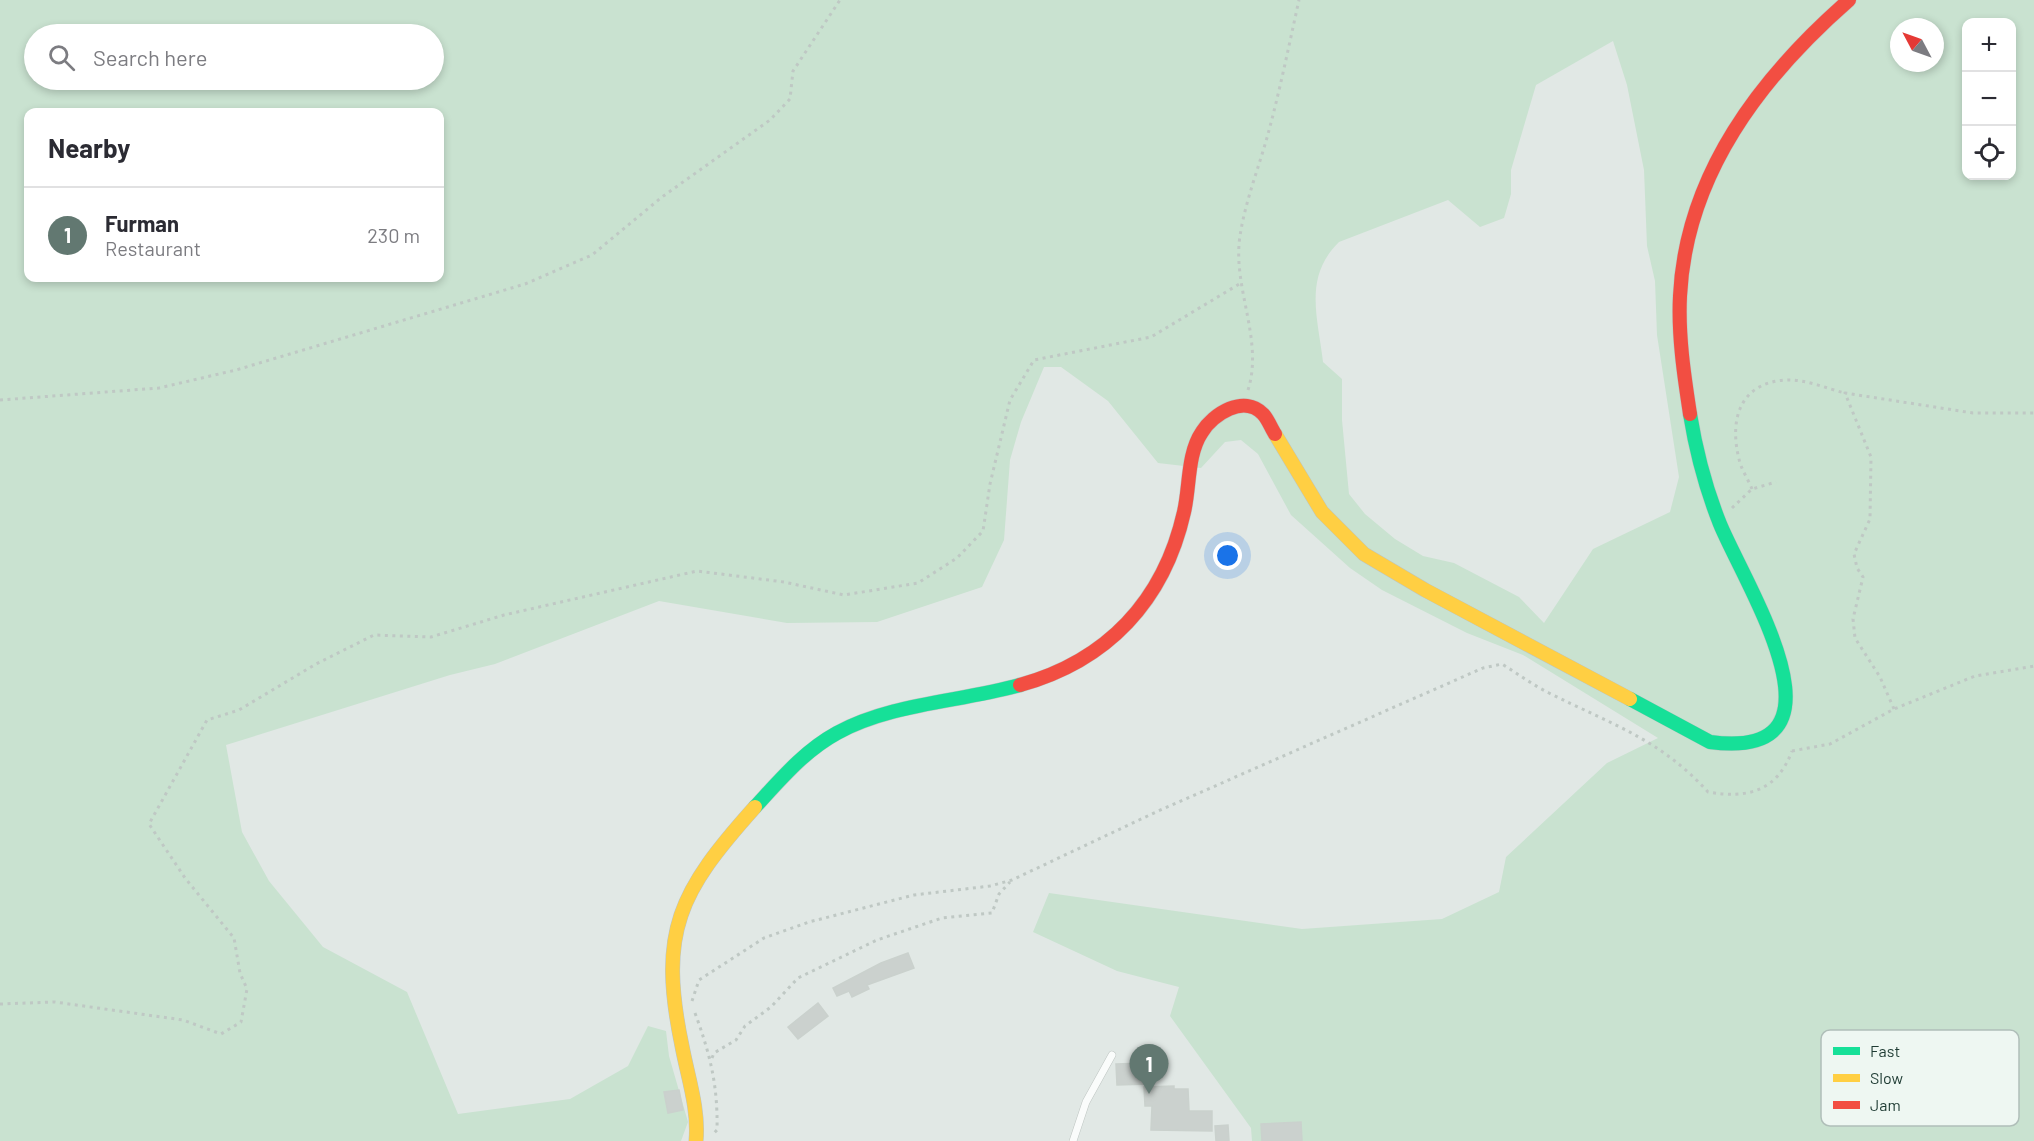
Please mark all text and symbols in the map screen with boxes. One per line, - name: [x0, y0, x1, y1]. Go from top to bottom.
- north arrow: [1890, 18, 1944, 72]
- map controls: [1962, 18, 2016, 180]
- button: +: [1962, 18, 2016, 72]
- search box: [24, 24, 444, 90]
- icon: search: [45, 41, 78, 74]
- text: Search here: [93, 44, 207, 70]
- button: −: [1962, 72, 2016, 126]
- button: locate: [1962, 126, 2016, 180]
- text: Nearby: [48, 132, 130, 163]
- text: Furman: [105, 210, 179, 236]
- text: 1: [64, 223, 71, 247]
- text: 230 m: [367, 223, 420, 247]
- text: Restaurant: [105, 236, 201, 260]
- your location: [1213, 541, 1242, 570]
- legend: [1821, 1030, 2019, 1126]
- text: Fast: [1870, 1041, 1900, 1060]
- pin: 1: [1130, 1044, 1168, 1094]
- text: Slow: [1870, 1068, 1903, 1087]
- text: Jam: [1870, 1095, 1901, 1114]

